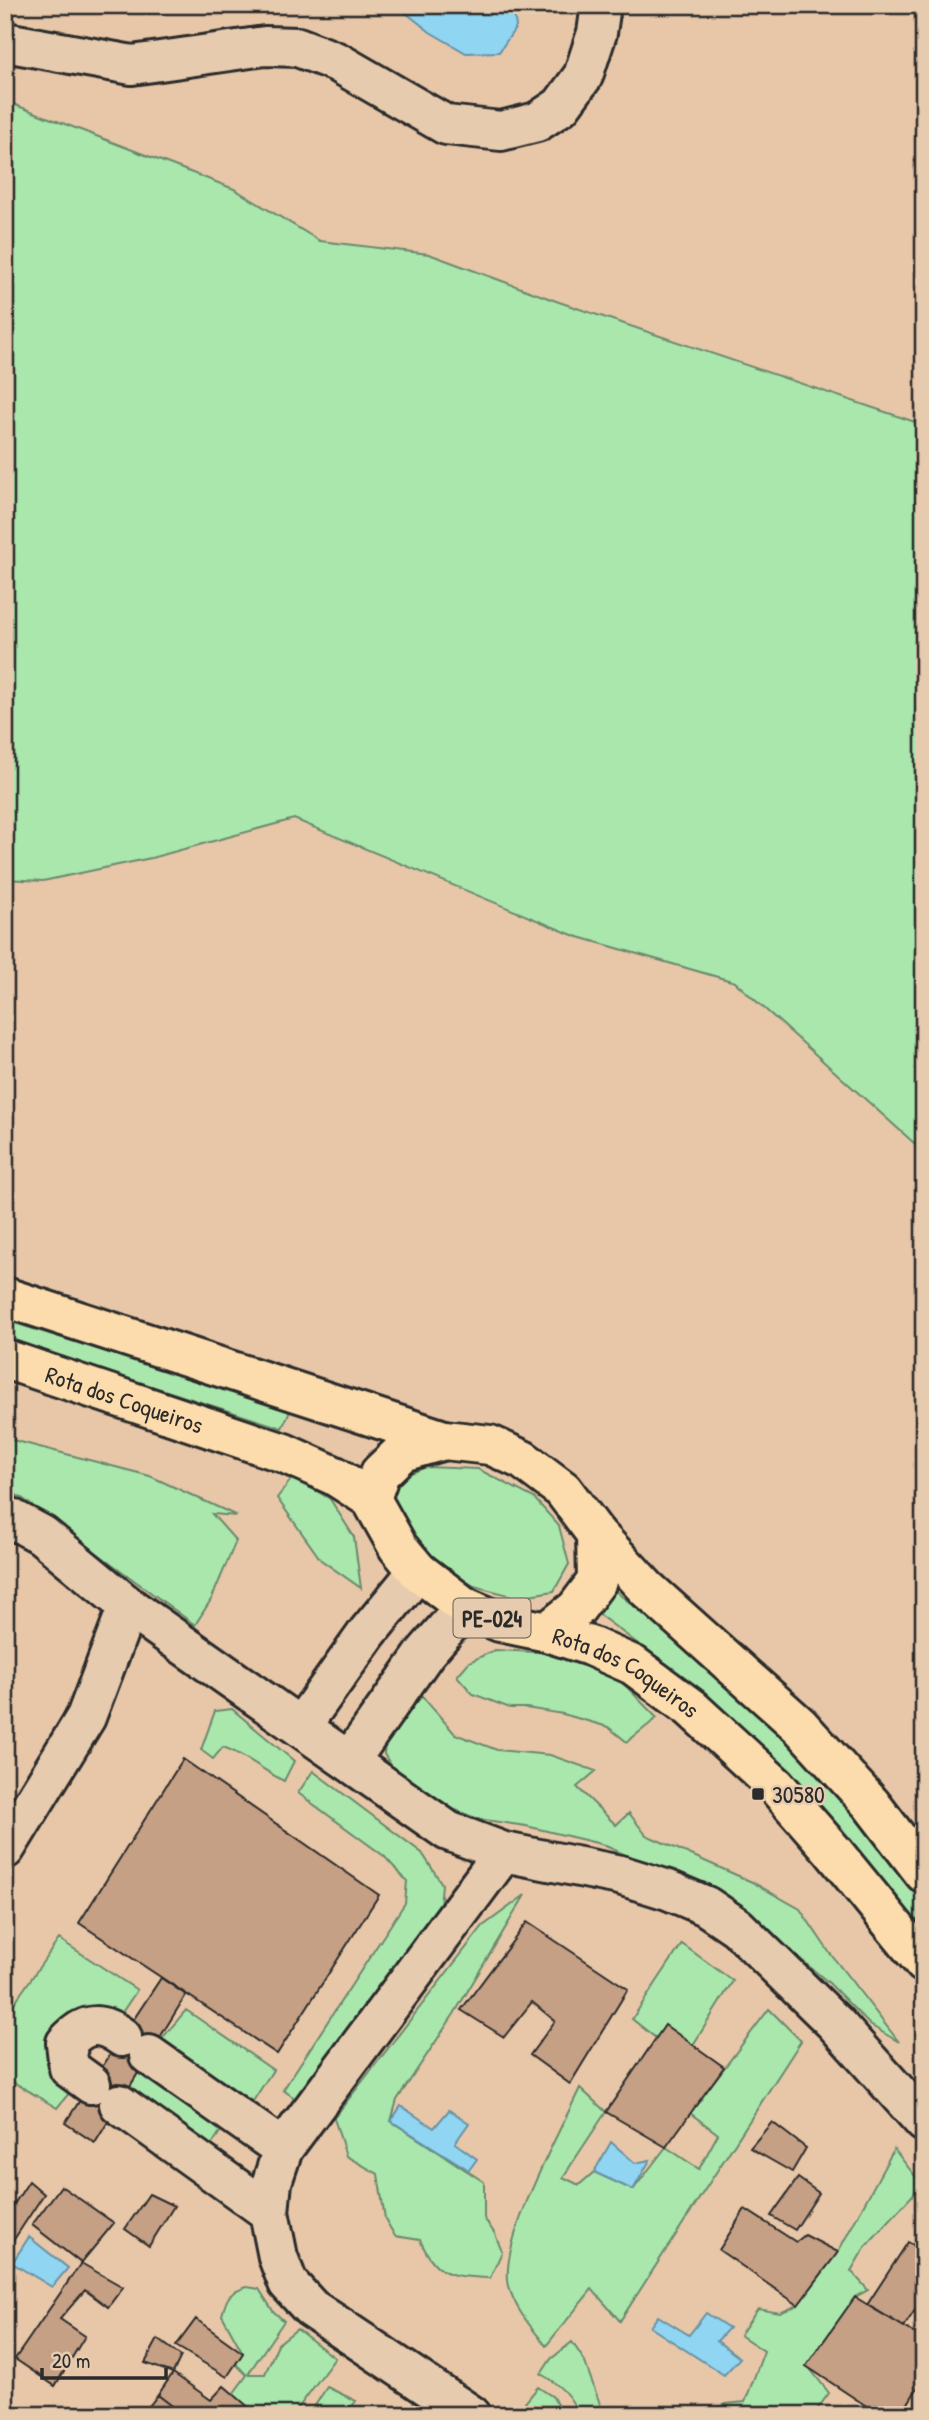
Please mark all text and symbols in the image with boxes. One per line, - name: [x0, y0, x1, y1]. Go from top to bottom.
- street label: Rota dos Coqueiros: [41, 1358, 207, 1441]
- road number: PE-024: [454, 1598, 530, 1638]
- street label: Rota dos Coqueiros: [549, 1619, 707, 1725]
- place label: 30580: [772, 1778, 825, 1810]
- marker: 30580: [750, 1786, 766, 1802]
- scale bar: [42, 2336, 166, 2380]
- text: 20 m: [52, 2346, 90, 2375]

